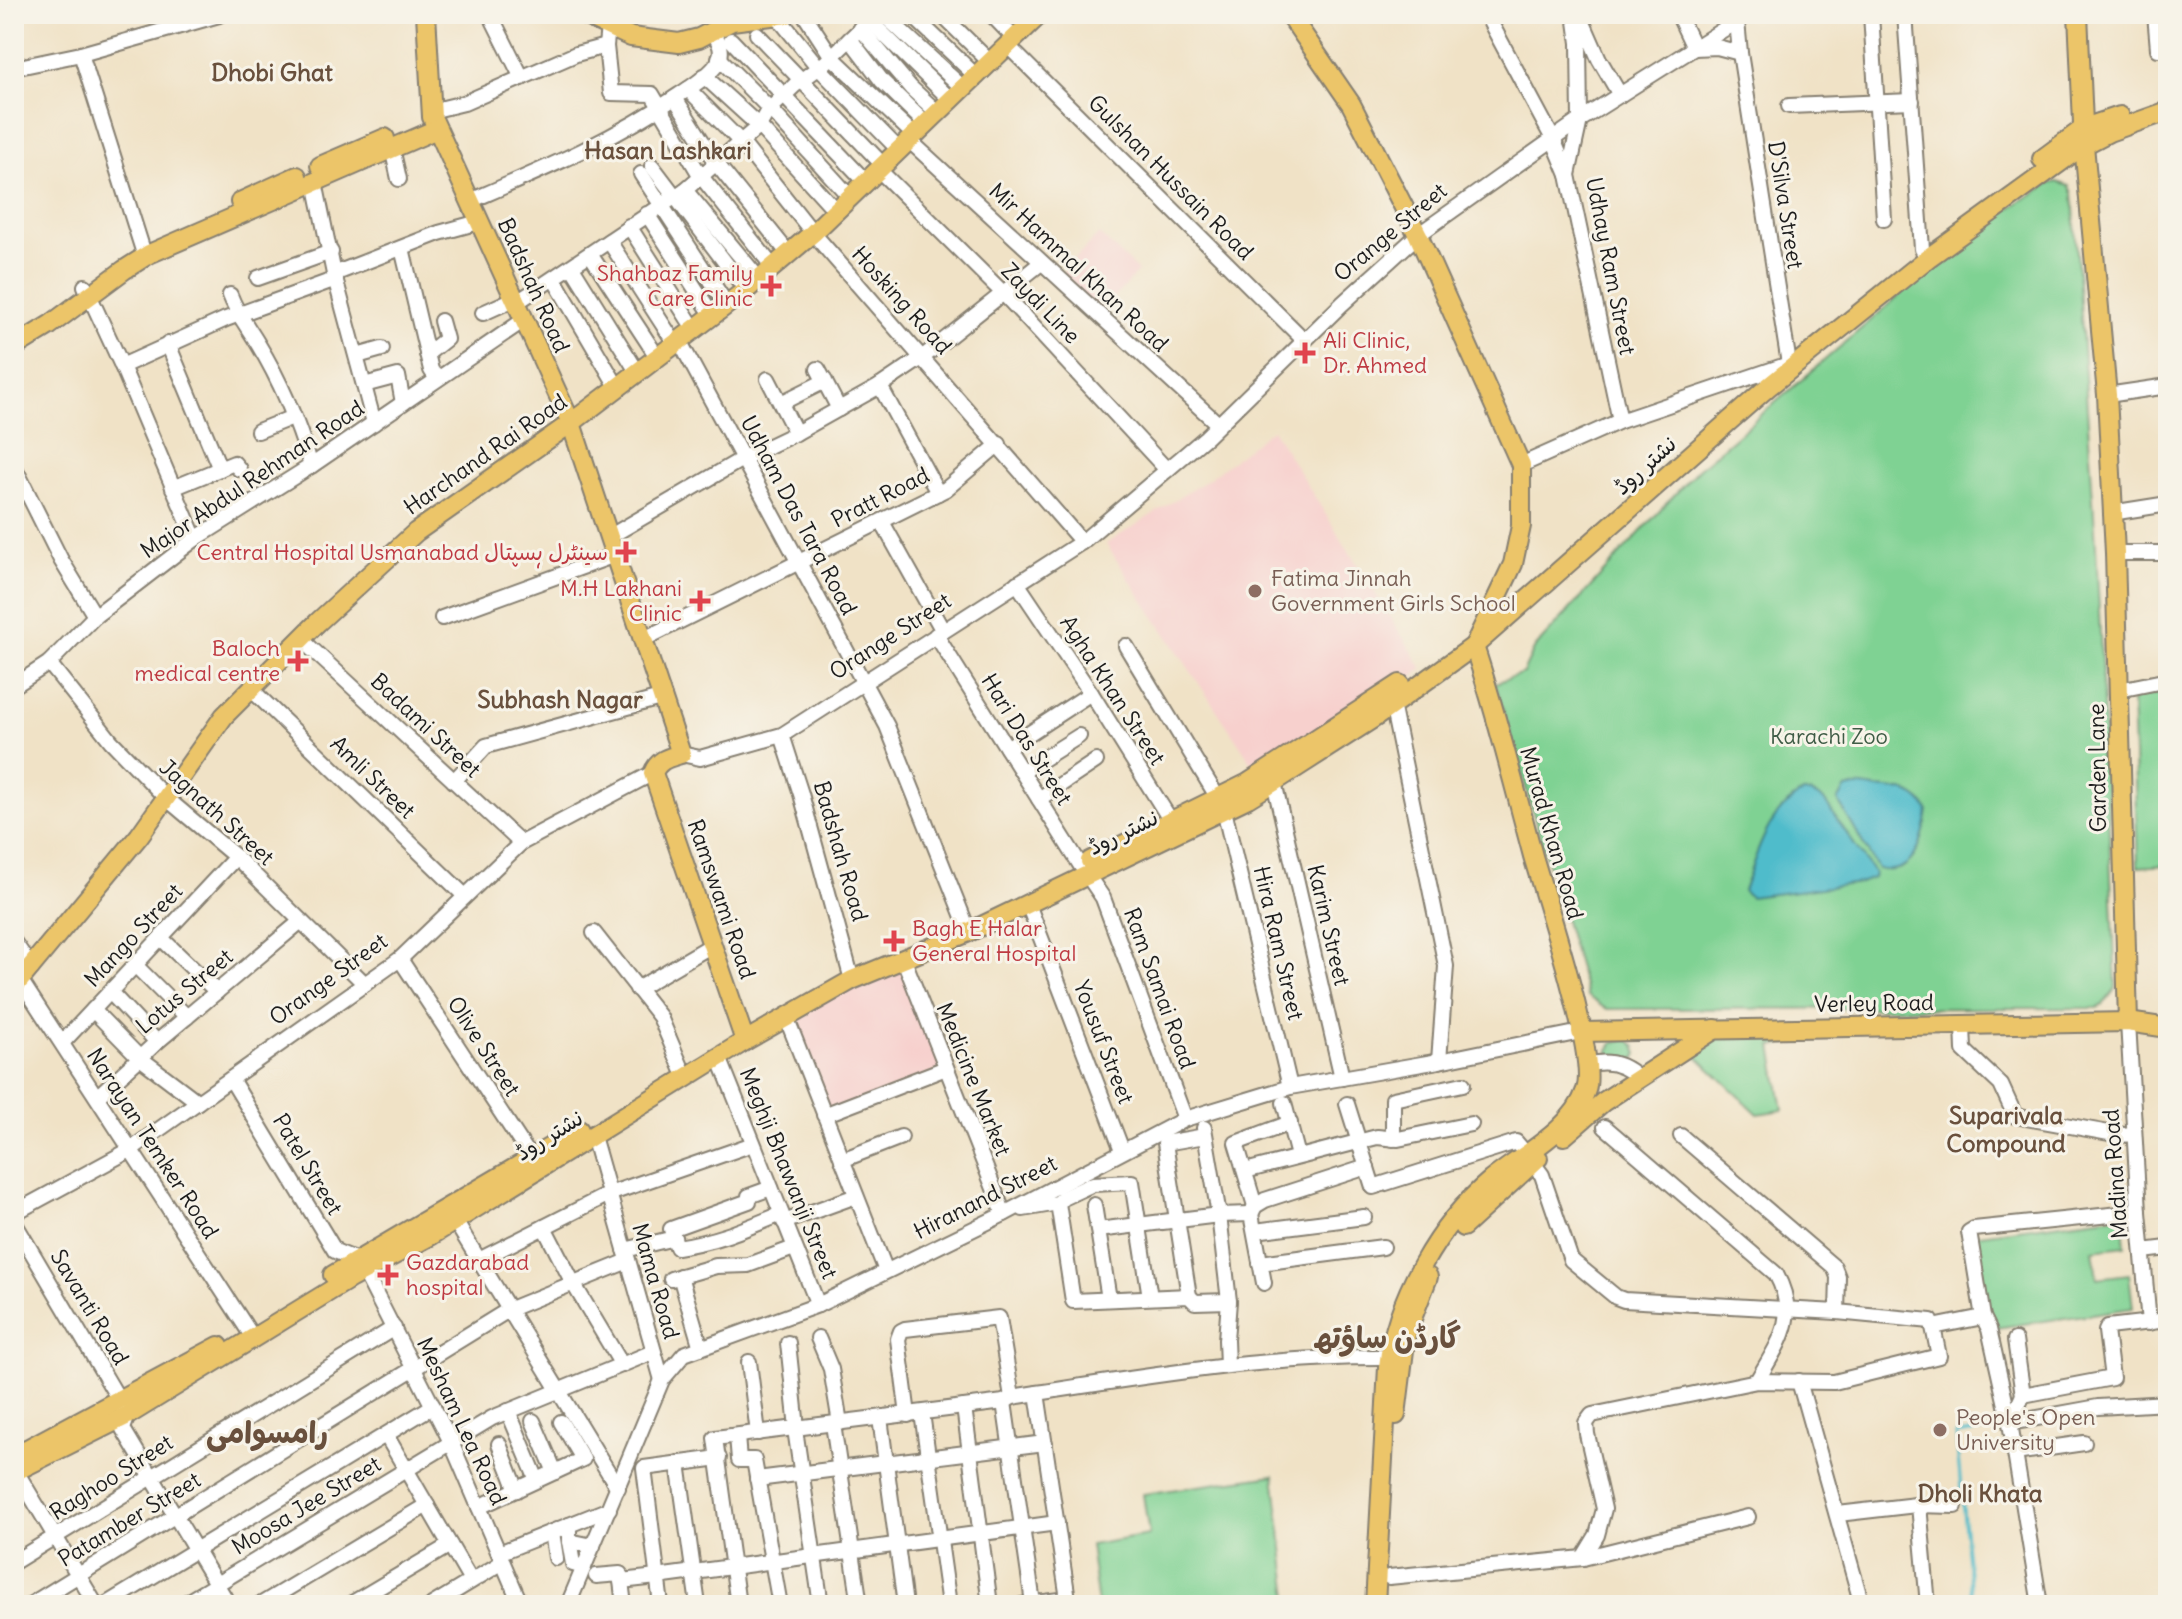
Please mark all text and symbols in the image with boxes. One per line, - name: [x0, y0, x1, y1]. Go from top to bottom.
- district label: Dhobi Ghat: [211, 57, 334, 87]
- street label: Gulshan Hussain Road: [1082, 88, 1260, 266]
- district label: Hasan Lashkari: [584, 135, 752, 165]
- street label: D'Silva Street: [1762, 139, 1810, 271]
- street label: Udhay Ram Street: [1580, 175, 1642, 357]
- street label: Mir Hammal Khan Road: [984, 177, 1175, 357]
- street label: Orange Street: [1328, 177, 1452, 287]
- street label: Badshah Road: [492, 213, 576, 357]
- street label: Hosking Road: [846, 240, 958, 360]
- street label: Zaydi Line: [996, 257, 1086, 349]
- place label: Shahbaz Family Care Clinic: [597, 259, 753, 312]
- marker: Shahbaz Family Care Clinic: [760, 275, 782, 297]
- place label: Ali Clinic, Dr. Ahmed: [1323, 326, 1427, 379]
- marker: Ali Clinic, Dr. Ahmed: [1294, 342, 1316, 364]
- street label: Harchand Rai Road: [398, 387, 572, 521]
- street label: Major Abdul Rehman Road: [135, 394, 369, 564]
- street label: Udham Das Tara Road: [735, 411, 863, 619]
- street label: نشتر روڈ: [1608, 430, 1682, 500]
- street label: Pratt Road: [826, 460, 934, 534]
- place label: Central Hospital Usmanabad سینٹرل ہسپتال: [197, 538, 608, 569]
- marker: Central Hospital Usmanabad سینٹرل ہسپتال: [615, 541, 637, 563]
- place label: Fatima Jinnah Government Girls School: [1271, 564, 1516, 617]
- place label: M.H Lakhani Clinic: [560, 574, 682, 627]
- marker: Fatima Jinnah Government Girls School: [1246, 582, 1264, 600]
- street label: Orange Street: [824, 586, 956, 686]
- marker: M.H Lakhani Clinic: [689, 590, 711, 612]
- street label: Agha Khan Street: [1054, 610, 1172, 770]
- place label: Baloch medical centre: [134, 634, 280, 687]
- marker: Baloch medical centre: [287, 650, 309, 672]
- street label: Badami Street: [365, 667, 487, 783]
- street label: Hari Das Street: [975, 668, 1079, 810]
- district label: Subhash Nagar: [477, 684, 643, 714]
- street label: Garden Lane: [2082, 703, 2112, 833]
- park label: Karachi Zoo: [1770, 722, 1888, 750]
- street label: Amli Street: [325, 730, 421, 824]
- street label: Murad Khan Road: [1514, 743, 1590, 923]
- street label: Jagnath Street: [154, 753, 280, 871]
- street label: Badshah Road: [808, 778, 874, 924]
- street label: نشتر روڈ: [1083, 803, 1163, 861]
- street label: Ramswami Road: [682, 816, 762, 982]
- street label: Karim Street: [1302, 862, 1356, 988]
- street label: Hira Ram Street: [1248, 863, 1310, 1023]
- street label: Mango Street: [78, 877, 188, 993]
- street label: Ram Samai Road: [1118, 904, 1202, 1072]
- place label: Bagh E Halar General Hospital: [912, 914, 1076, 967]
- street label: Orange Street: [263, 927, 393, 1031]
- marker: Bagh E Halar General Hospital: [883, 930, 905, 952]
- street label: Lotus Street: [130, 942, 238, 1040]
- street label: Yousuf Street: [1068, 976, 1140, 1108]
- street label: Verley Road: [1814, 988, 1934, 1018]
- street label: Olive Street: [441, 991, 527, 1101]
- street label: Medicine Market: [931, 998, 1017, 1160]
- street label: Narayan Temker Road: [81, 1042, 225, 1244]
- street label: Meghji Bhawanji Street: [734, 1063, 844, 1283]
- district label: Suparivala Compound: [1946, 1100, 2066, 1158]
- street label: نشتر روڈ: [510, 1103, 588, 1167]
- street label: Patel Street: [267, 1108, 349, 1220]
- street label: Madina Road: [2096, 1108, 2134, 1240]
- street label: Hiranand Street: [909, 1149, 1061, 1245]
- street label: Mama Road: [626, 1220, 686, 1342]
- street label: Savanti Road: [45, 1244, 135, 1370]
- place label: Gazdarabad hospital: [406, 1248, 529, 1301]
- marker: Gazdarabad hospital: [377, 1264, 399, 1286]
- district label: گارڈن ساؤتھ: [1313, 1318, 1462, 1357]
- street label: Mesham Lea Road: [411, 1333, 513, 1509]
- place label: People's Open University: [1956, 1403, 2096, 1456]
- district label: رامسوامی: [206, 1413, 328, 1452]
- marker: People's Open University: [1931, 1421, 1949, 1439]
- street label: Raghoo Street: [44, 1428, 178, 1526]
- street label: Moosa Jee Street: [226, 1449, 386, 1561]
- street label: Patamber Street: [53, 1465, 205, 1573]
- district label: Dholi Khata: [1918, 1478, 2043, 1508]

